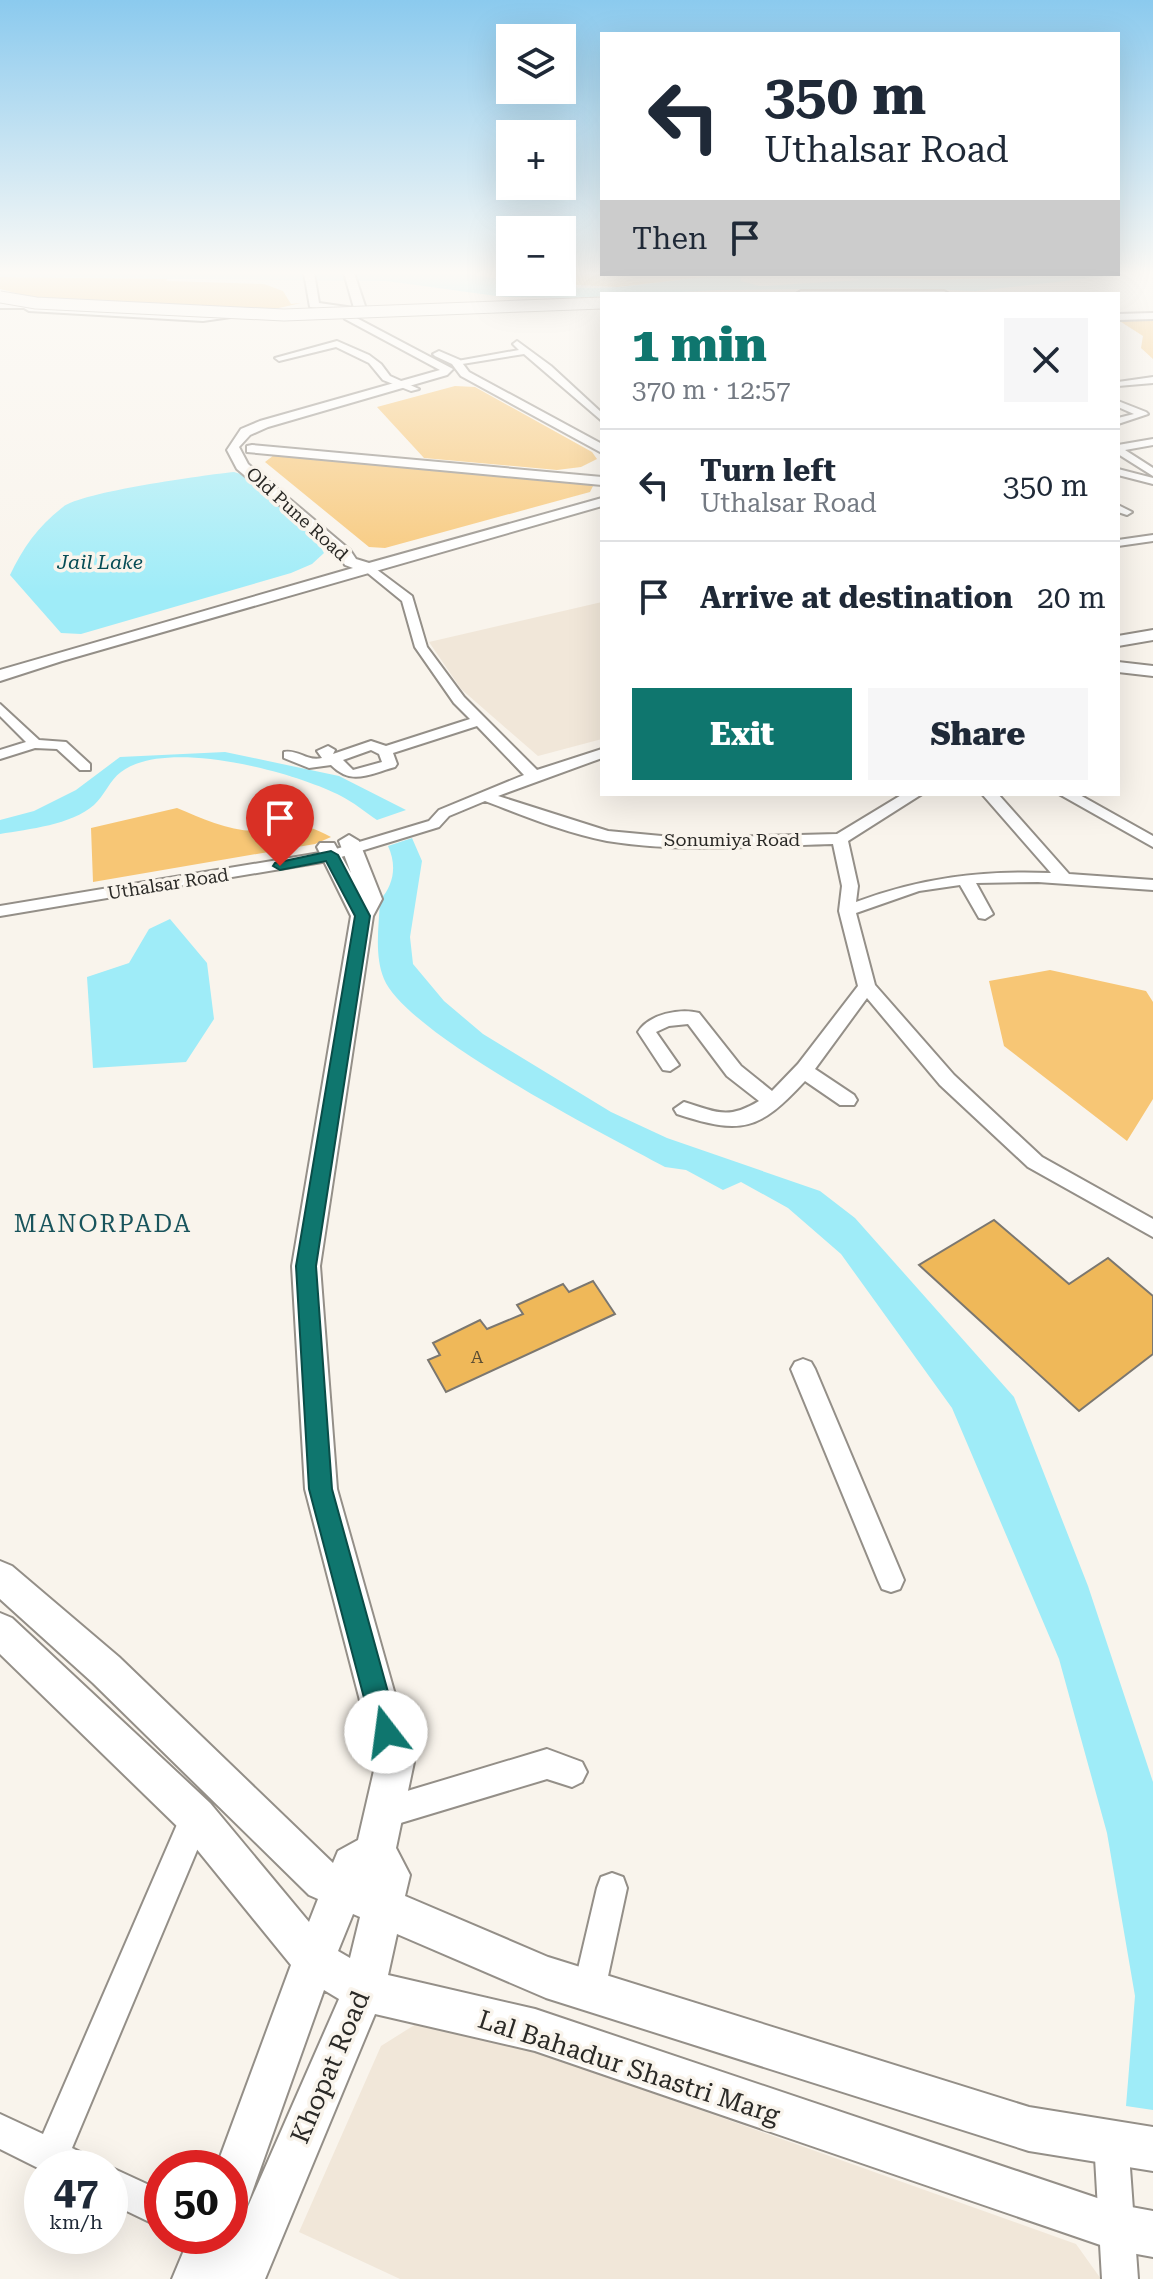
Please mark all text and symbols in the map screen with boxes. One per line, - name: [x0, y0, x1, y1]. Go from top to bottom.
- map controls: [496, 24, 576, 296]
- button: layers: [496, 24, 576, 104]
- text: 350 m: [764, 62, 926, 128]
- icon: left: [632, 64, 736, 168]
- button: +: [496, 120, 576, 200]
- text: Uthalsar Road: [764, 129, 1009, 171]
- button: −: [496, 216, 576, 296]
- icon: arrive: [723, 216, 767, 260]
- text: Then: [632, 221, 707, 256]
- text: 1 min: [632, 317, 767, 373]
- button: close: [1004, 318, 1088, 402]
- text: 370 m · 12:57: [632, 375, 791, 405]
- text: Turn left: [700, 453, 836, 488]
- street label: Old Pune Road: [242, 463, 353, 565]
- icon: left: [632, 463, 676, 507]
- text: 350 m: [1003, 468, 1088, 503]
- text: Uthalsar Road: [700, 488, 877, 518]
- water label: Jail Lake: [56, 550, 143, 574]
- icon: arrive: [632, 575, 676, 619]
- text: Arrive at destination: [700, 580, 1013, 615]
- text: 20 m: [1037, 580, 1106, 615]
- button: Exit: [632, 688, 852, 780]
- button: Share: [868, 688, 1088, 780]
- pin: [246, 784, 314, 866]
- icon: arrive: [258, 796, 302, 840]
- street label: Sonumiya Road: [664, 829, 801, 850]
- street label: Uthalsar Road: [106, 863, 230, 903]
- district label: MANORPADA: [14, 1210, 192, 1238]
- house number: A: [471, 1346, 484, 1367]
- position arrow: [344, 1690, 428, 1774]
- street label: Khopat Road: [284, 1986, 376, 2148]
- street label: Lal Bahadur Shastri Marg: [474, 2004, 784, 2130]
- speed limit sign: 50: [144, 2150, 248, 2254]
- text: 47: [54, 2168, 98, 2215]
- text: km/h: [49, 2210, 103, 2234]

